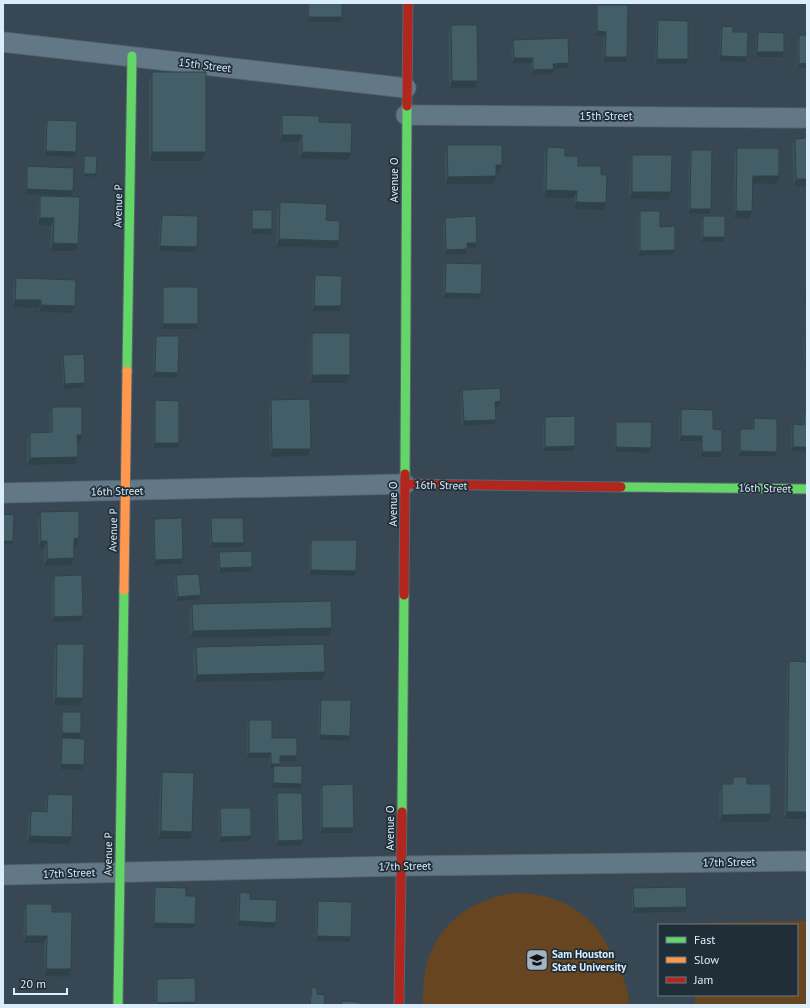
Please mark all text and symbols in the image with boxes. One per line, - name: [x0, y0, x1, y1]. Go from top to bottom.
- street label: 15th Street: [178, 55, 232, 75]
- street label: 15th Street: [580, 109, 633, 123]
- street label: Avenue O: [387, 158, 401, 202]
- street label: Avenue P: [111, 184, 125, 228]
- street label: 16th Street: [414, 478, 468, 492]
- street label: 16th Street: [738, 481, 792, 495]
- street label: Avenue O: [386, 482, 400, 526]
- street label: 16th Street: [90, 484, 144, 498]
- street label: Avenue P: [106, 508, 120, 552]
- street label: Avenue O: [383, 806, 397, 850]
- street label: Avenue P: [101, 832, 115, 876]
- street label: 17th Street: [703, 855, 756, 869]
- street label: 17th Street: [379, 859, 432, 873]
- street label: 17th Street: [43, 865, 96, 881]
- legend: [658, 924, 798, 996]
- text: Fast: [694, 932, 715, 947]
- school or university icon: Sam Houston State University: [524, 947, 550, 973]
- place label: Sam Houston State University: [552, 947, 627, 974]
- text: Slow: [694, 952, 719, 967]
- scale bar: [14, 970, 67, 996]
- text: Jam: [693, 972, 713, 987]
- text: 20 m: [20, 976, 46, 991]

